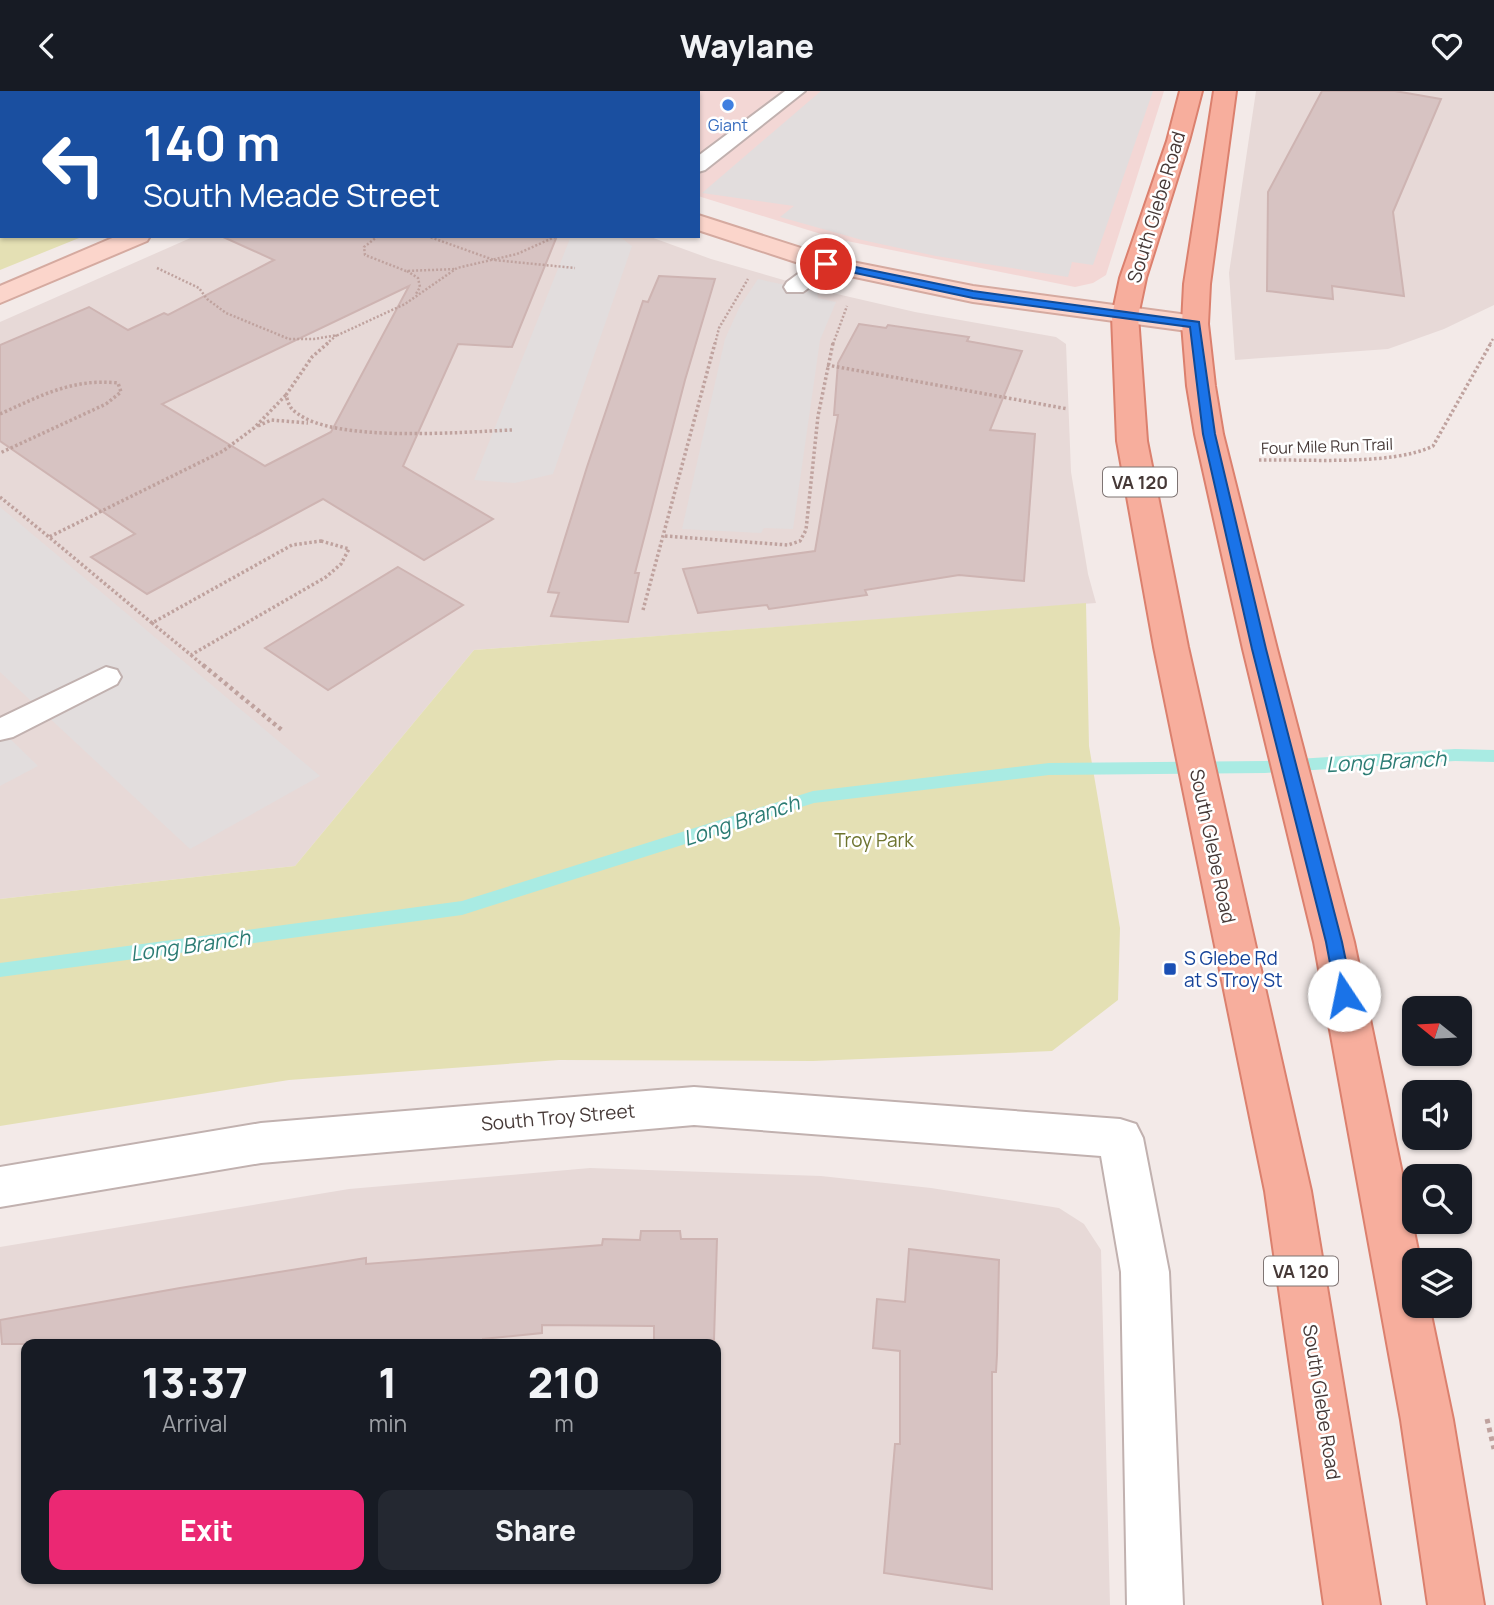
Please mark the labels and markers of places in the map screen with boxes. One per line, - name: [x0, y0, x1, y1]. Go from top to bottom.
- marker: Giant: [720, 97, 736, 113]
- place label: Giant: [708, 114, 748, 136]
- pin: [796, 234, 856, 294]
- place label: S Glebe Rd at S Troy St: [1184, 945, 1283, 993]
- marker: S Glebe Rd at S Troy St: [1162, 961, 1178, 977]

